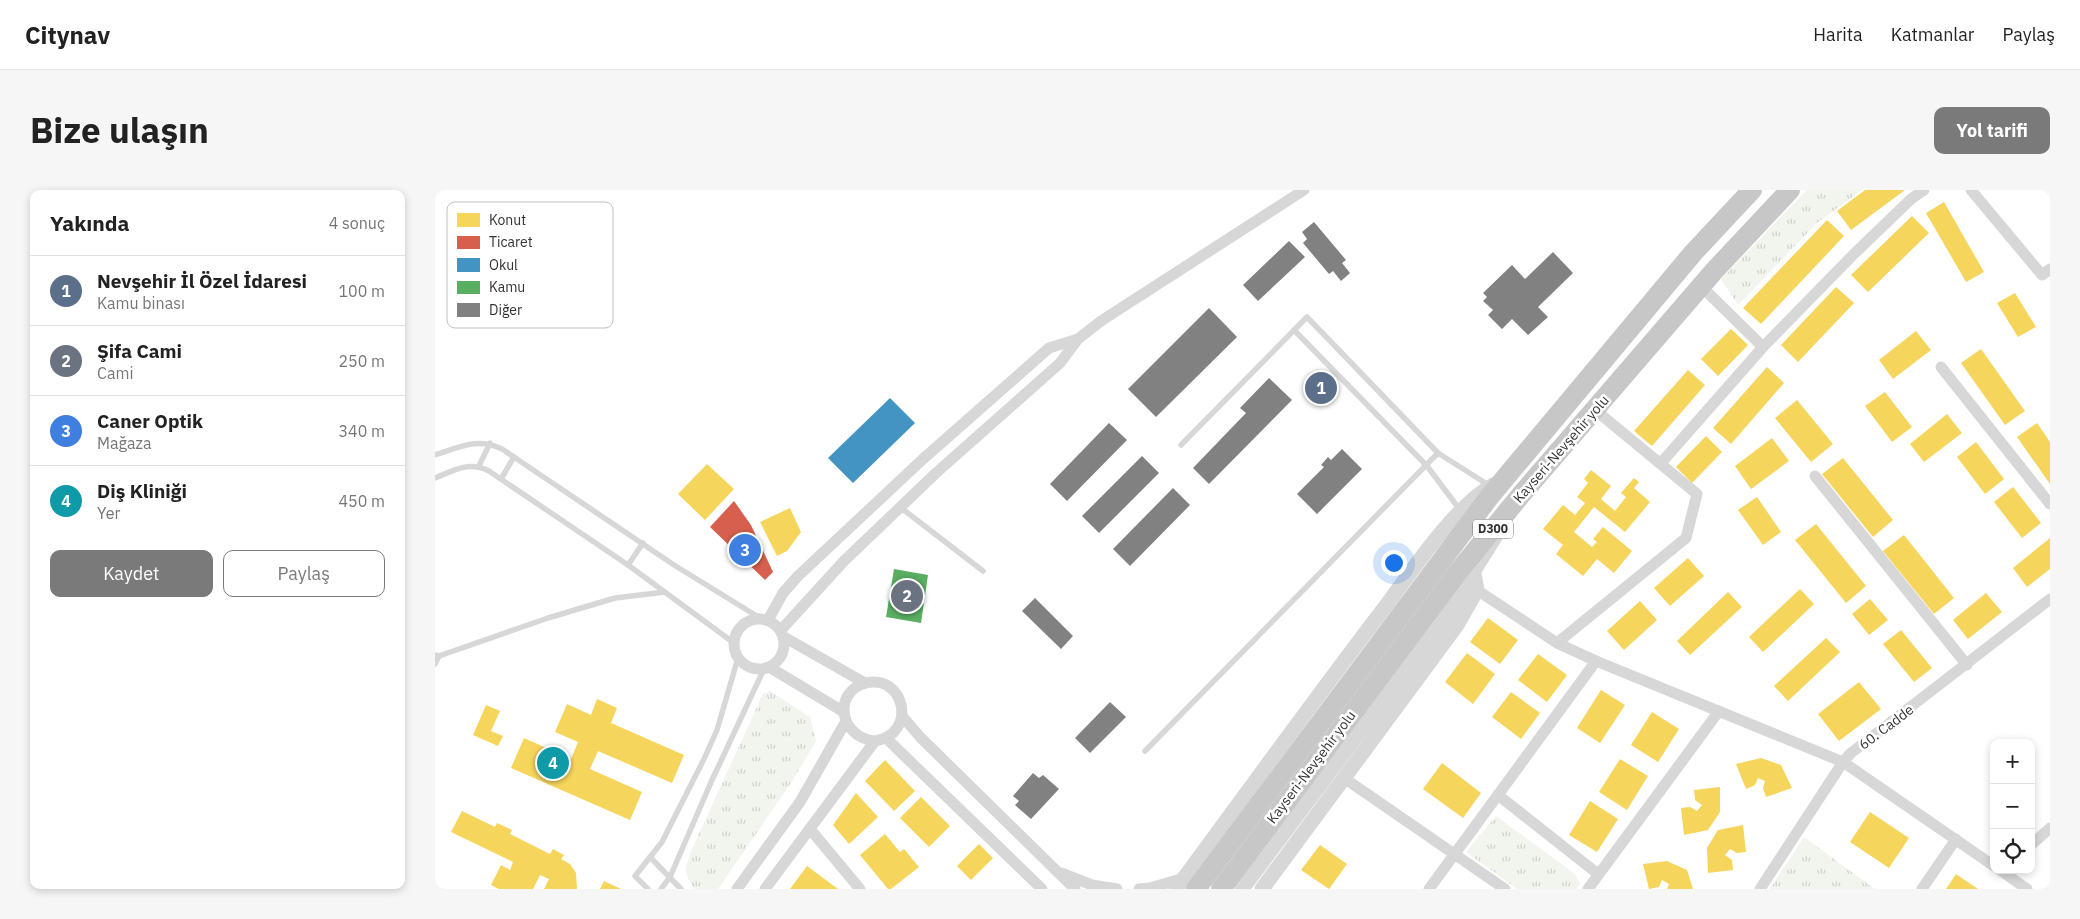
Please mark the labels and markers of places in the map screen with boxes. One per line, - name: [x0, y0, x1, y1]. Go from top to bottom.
- pin: 1: [1305, 369, 1337, 407]
- pin: 3: [729, 531, 761, 569]
- pin: 2: [891, 577, 923, 615]
- pin: 4: [537, 744, 569, 782]

